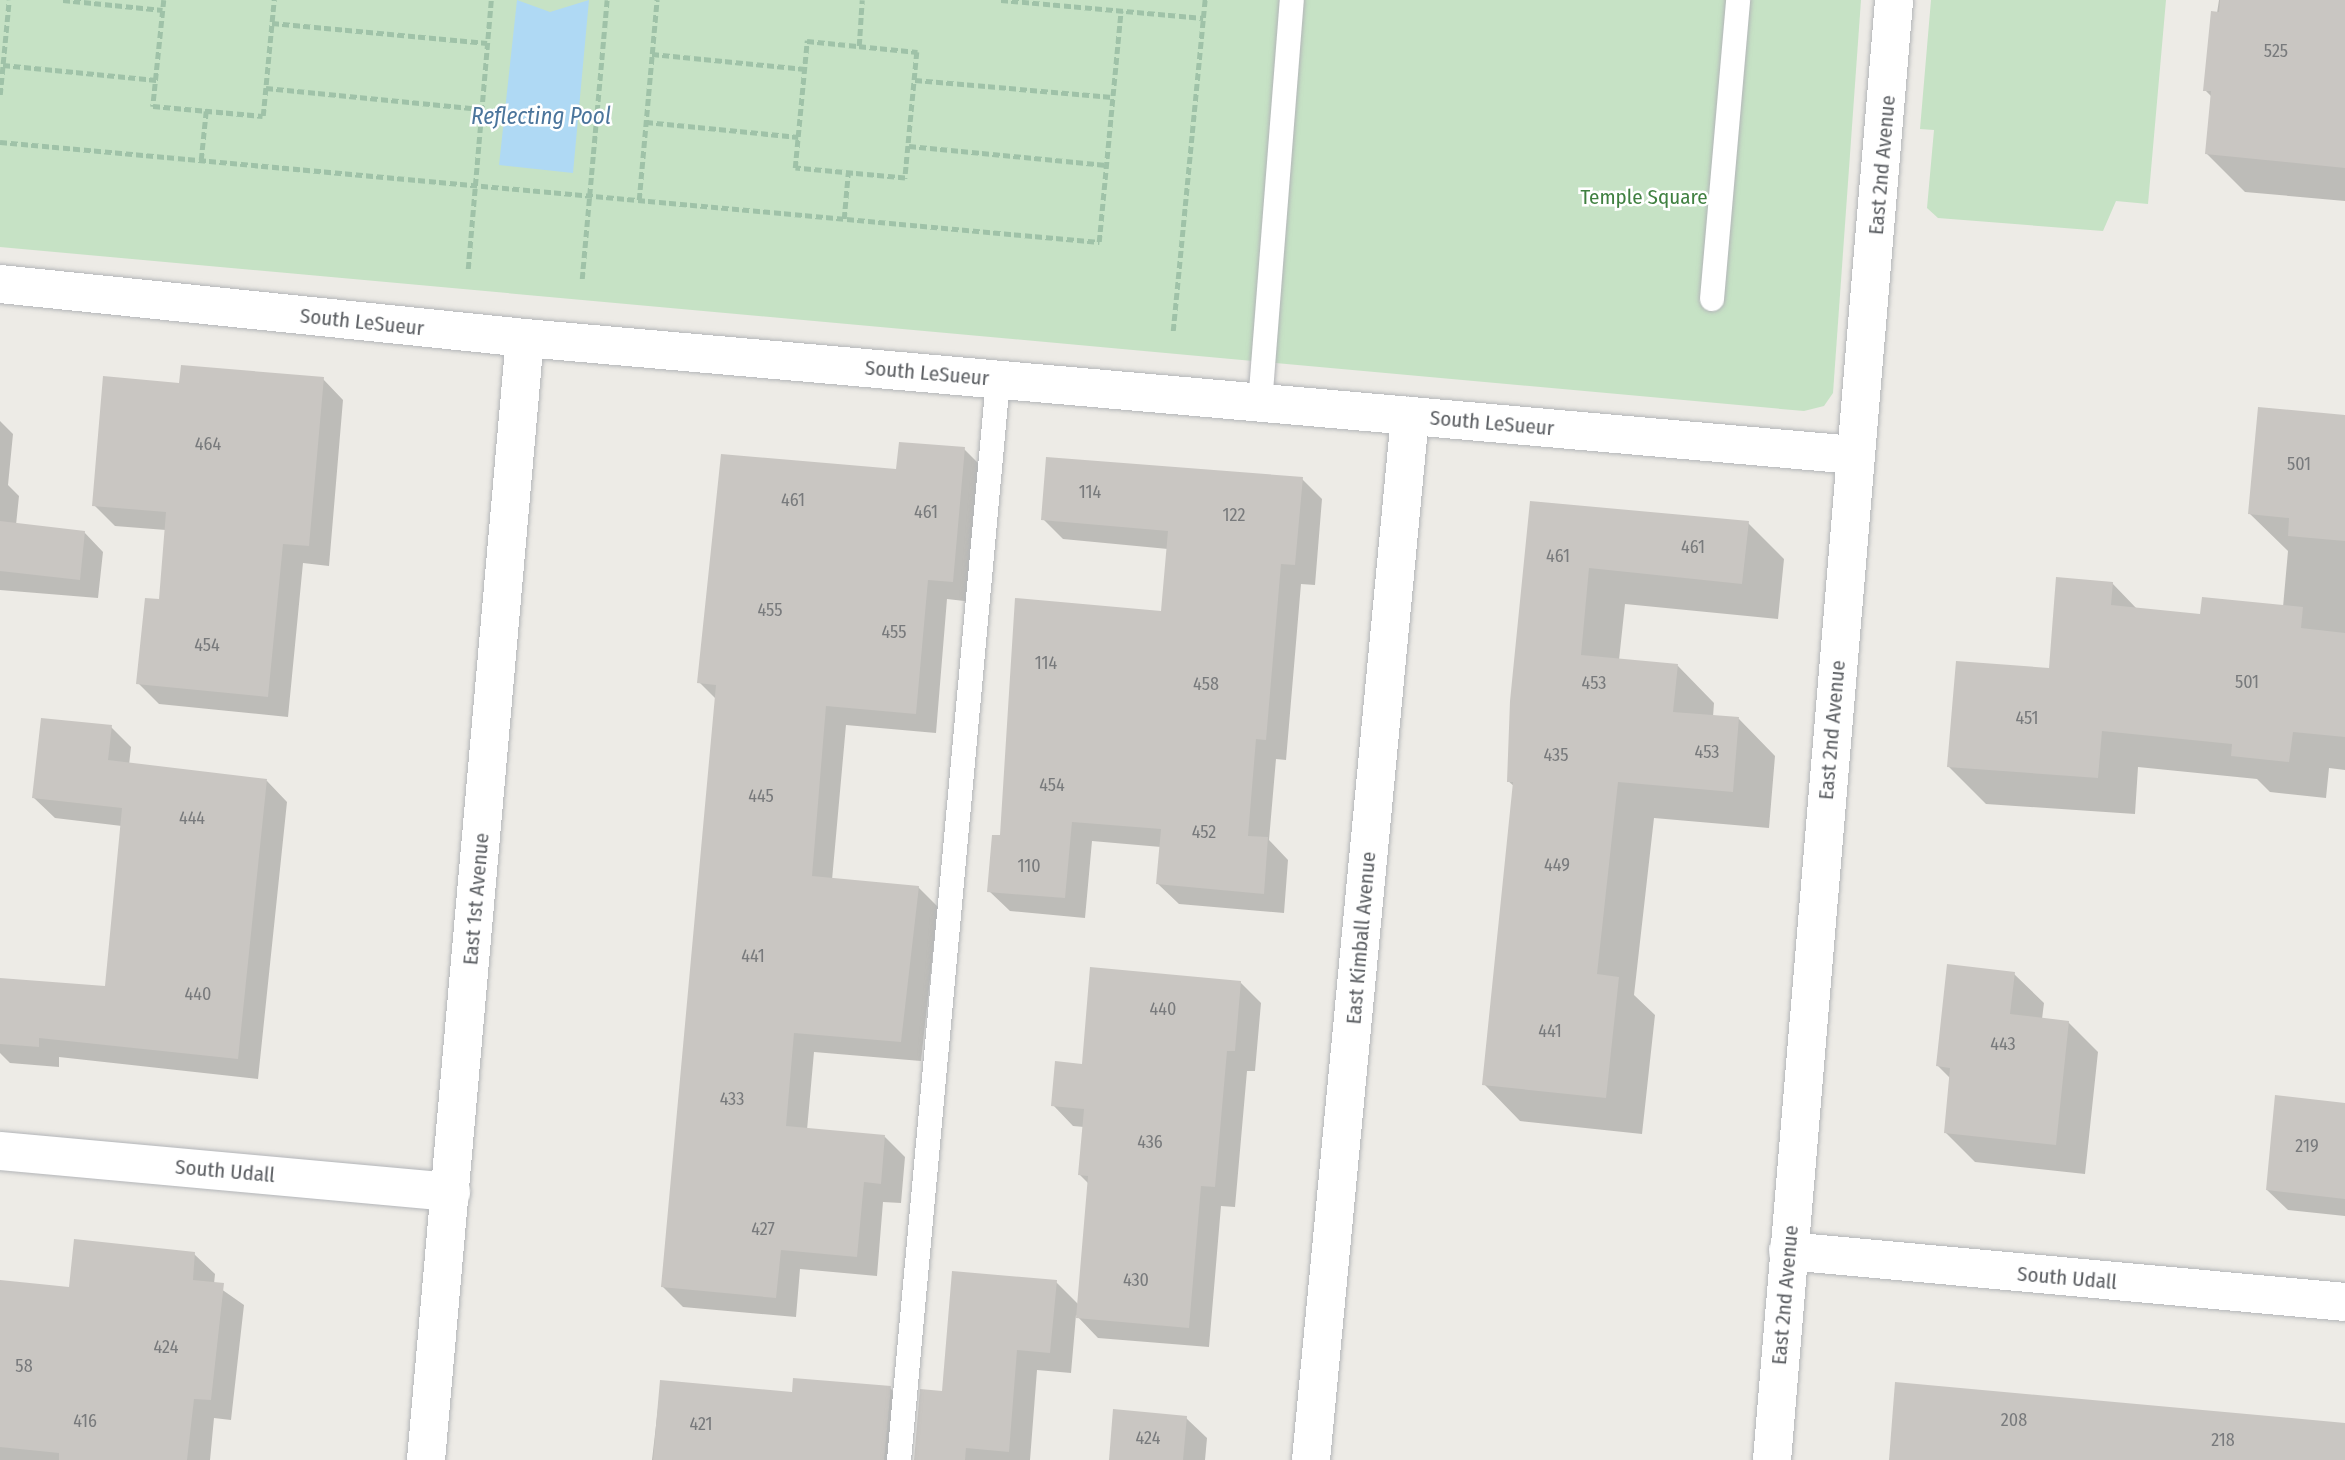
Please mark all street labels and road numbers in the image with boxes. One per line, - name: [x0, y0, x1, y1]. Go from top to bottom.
- street label: East 2nd Avenue: [1863, 94, 1901, 236]
- street label: South LeSueur: [299, 303, 425, 341]
- street label: South LeSueur: [864, 355, 990, 391]
- street label: South LeSueur: [1429, 405, 1555, 441]
- street label: East 2nd Avenue: [1813, 659, 1851, 801]
- street label: East 1st Avenue: [458, 832, 494, 966]
- street label: East Kimball Avenue: [1341, 851, 1381, 1025]
- street label: South Udall: [174, 1154, 276, 1188]
- street label: East 2nd Avenue: [1766, 1224, 1804, 1366]
- street label: South Udall: [2016, 1261, 2118, 1295]

